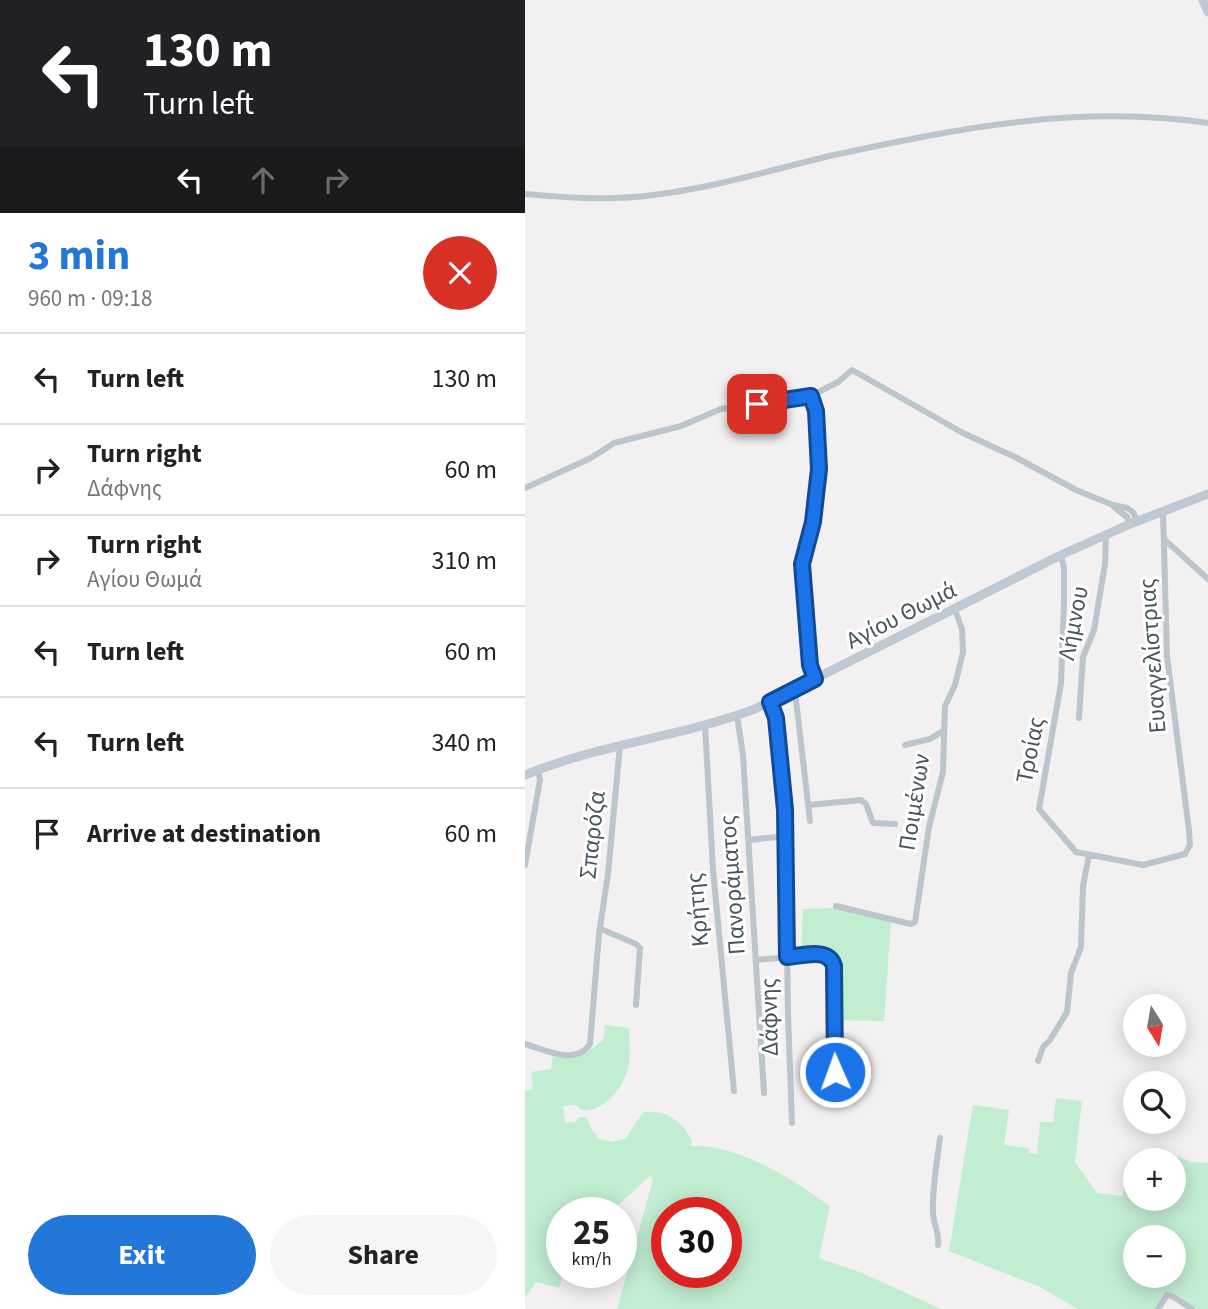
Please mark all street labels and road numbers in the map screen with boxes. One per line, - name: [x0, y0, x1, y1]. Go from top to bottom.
- street label: Αγίου Θωμά: [840, 572, 963, 658]
- street label: Ευαγγελίστριας: [1130, 577, 1175, 735]
- street label: Λήμνου: [1049, 583, 1098, 663]
- street label: Τροίας: [1007, 714, 1054, 786]
- street label: Ποιμένων: [890, 751, 939, 853]
- street label: Σπαρόζα: [570, 789, 615, 881]
- street label: Πανοράματος: [710, 814, 755, 956]
- street label: Κρήτης: [677, 871, 718, 948]
- street label: Δάφνης: [751, 978, 788, 1056]

